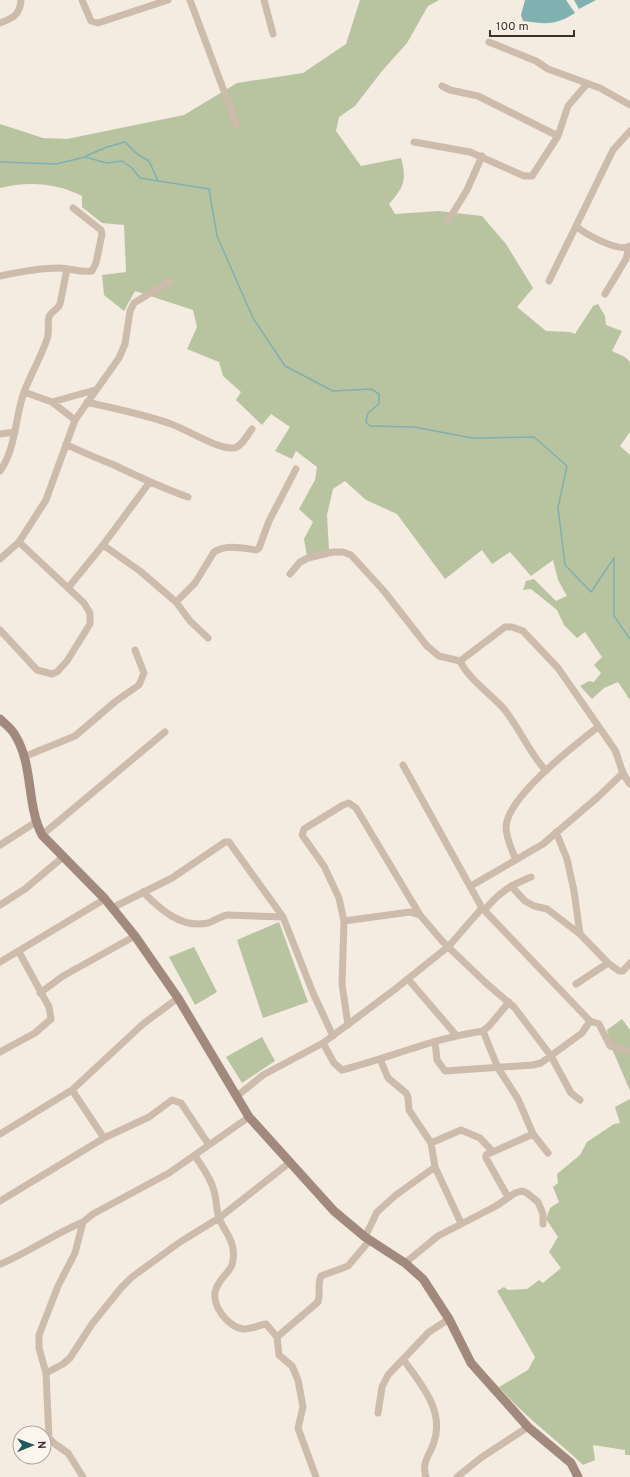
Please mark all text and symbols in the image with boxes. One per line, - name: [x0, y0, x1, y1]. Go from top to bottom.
- scale bar: [490, 12, 574, 38]
- text: 100 m: [496, 19, 529, 35]
- north arrow: [12, 1425, 52, 1465]
- text: N: [34, 1441, 48, 1449]

